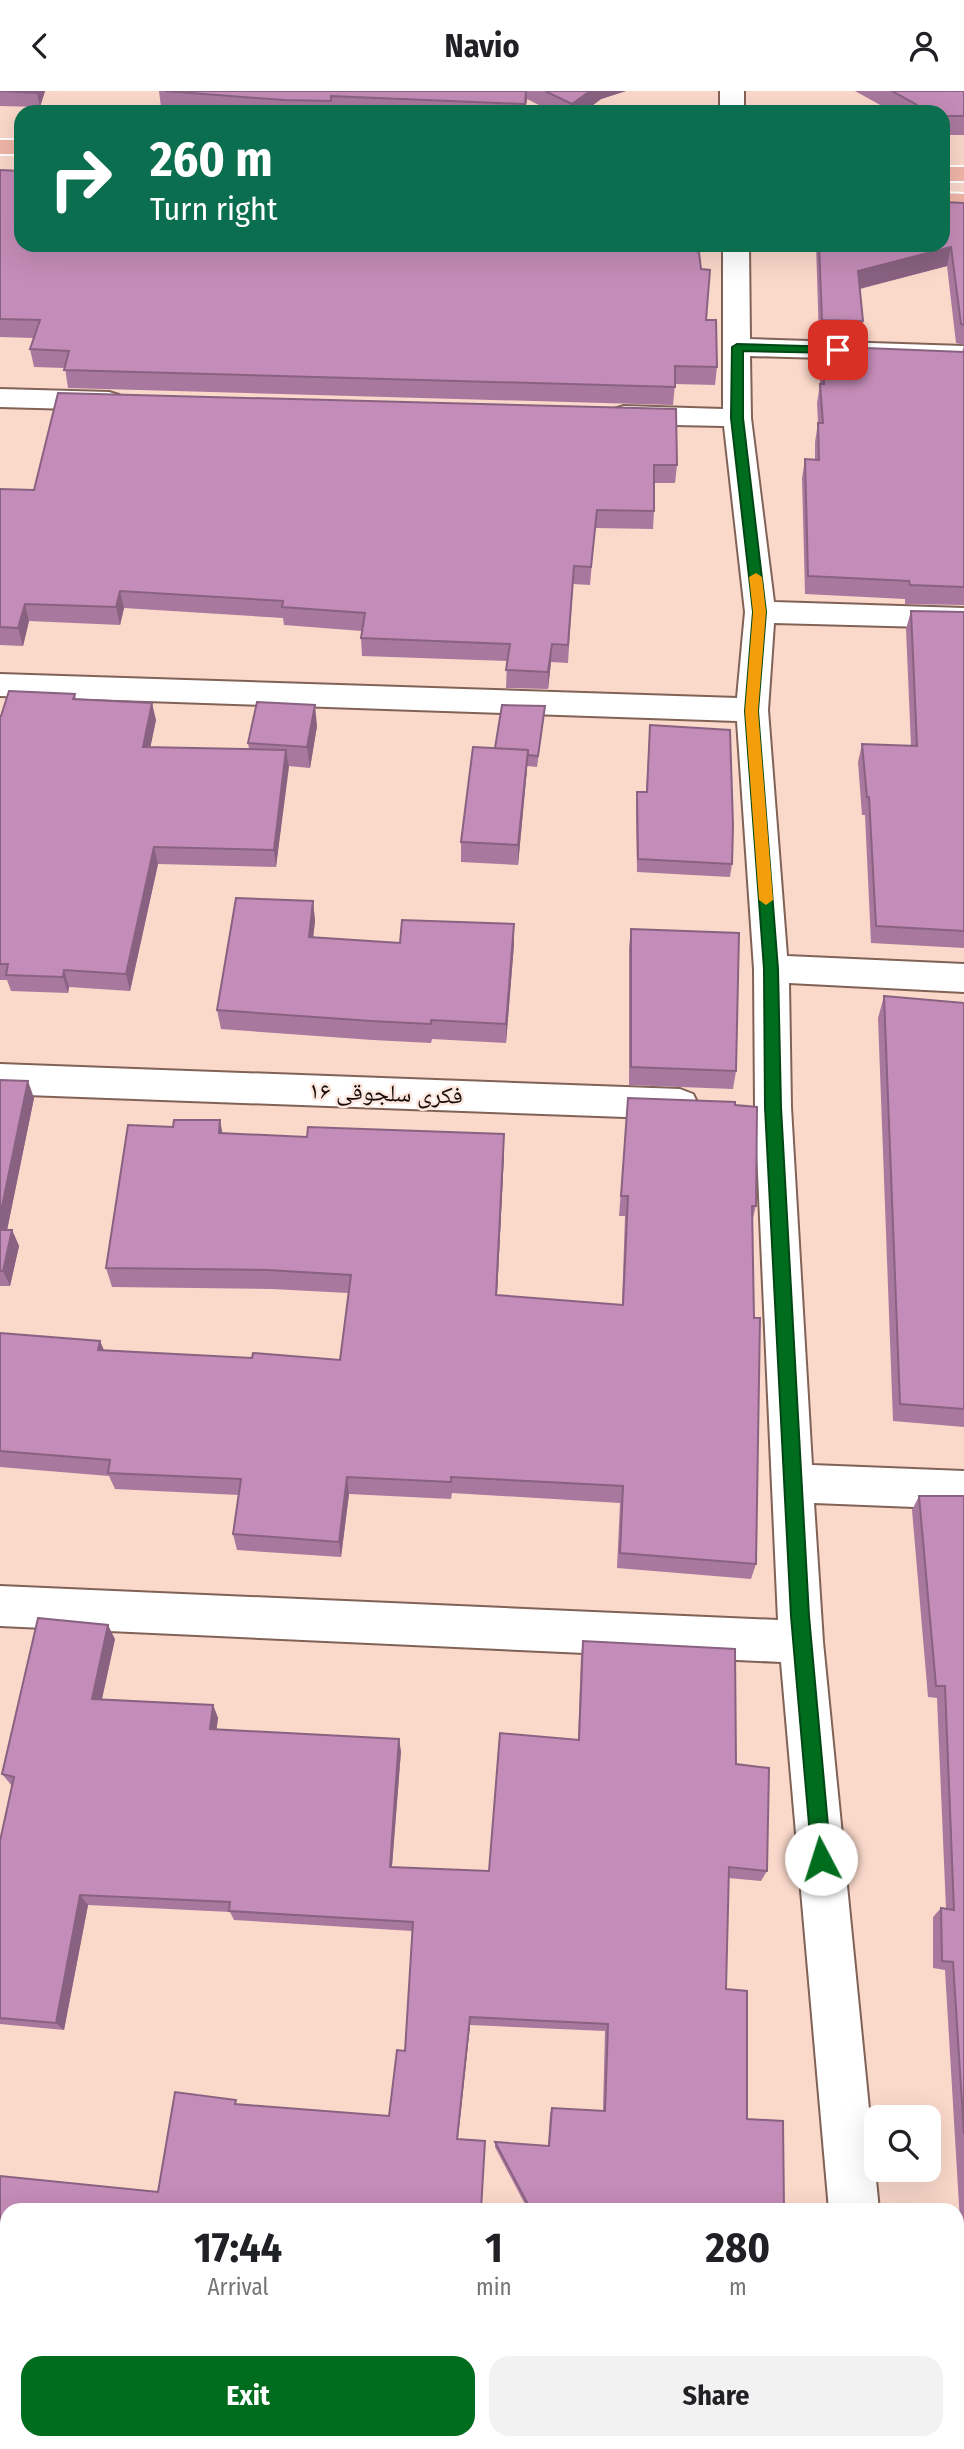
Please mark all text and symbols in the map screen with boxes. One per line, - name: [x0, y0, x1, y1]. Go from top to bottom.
- icon: back: [21, 27, 59, 65]
- text: Navio: [444, 27, 520, 65]
- icon: person: [905, 27, 943, 65]
- text: 260 m: [150, 130, 273, 189]
- icon: right: [35, 133, 126, 224]
- text: Turn right: [150, 190, 277, 228]
- pin: [808, 320, 868, 380]
- icon: arrive: [819, 331, 857, 369]
- street label: فکری سلجوقی ۱۶: [309, 1076, 463, 1110]
- position arrow: [784, 1822, 858, 1896]
- map controls: [864, 2105, 941, 2182]
- button: search: [864, 2105, 941, 2182]
- text: 17:44: [194, 2223, 282, 2273]
- text: 1: [485, 2223, 503, 2273]
- text: 280: [706, 2223, 770, 2273]
- text: Arrival: [208, 2273, 269, 2301]
- text: min: [476, 2273, 512, 2301]
- text: m: [729, 2273, 747, 2301]
- button: Exit: [21, 2356, 475, 2436]
- button: Share: [489, 2356, 943, 2436]

